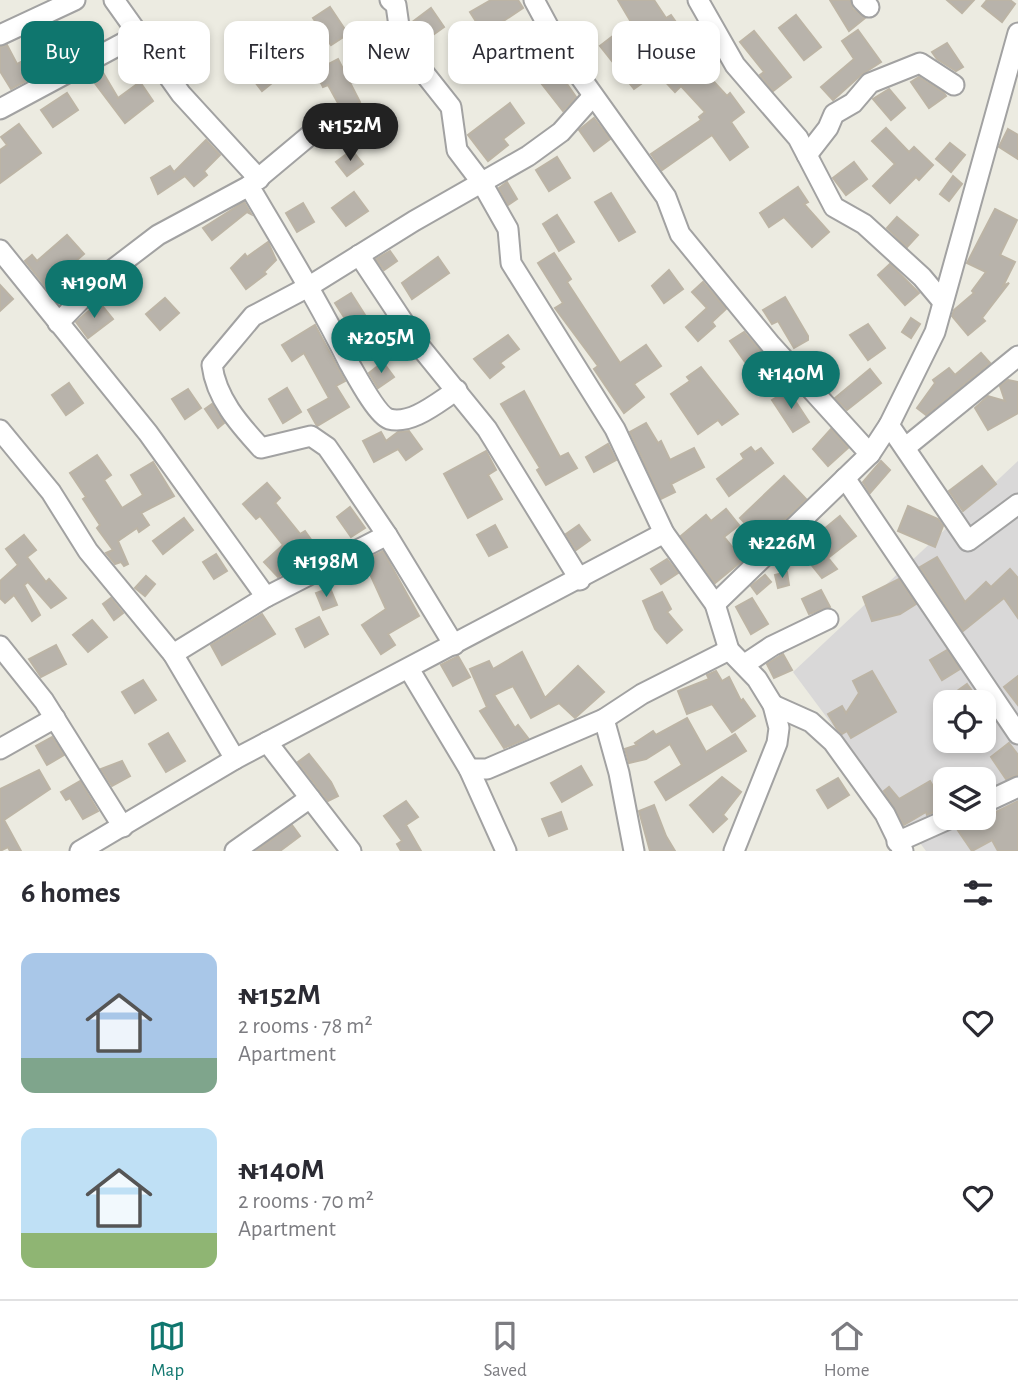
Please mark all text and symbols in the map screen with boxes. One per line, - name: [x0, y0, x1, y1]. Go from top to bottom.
- chip: Buy: [21, 21, 104, 84]
- chip: Rent: [118, 21, 210, 84]
- chip: Filters: [224, 21, 329, 84]
- chip: New: [343, 21, 434, 84]
- chip: Apartment: [448, 21, 598, 84]
- chip: House: [612, 21, 720, 84]
- pin: ₦152M: [301, 104, 399, 163]
- text: ₦152M: [318, 114, 382, 137]
- pin: ₦190M: [45, 260, 143, 320]
- text: ₦190M: [61, 271, 127, 294]
- pin: ₦205M: [332, 316, 430, 375]
- text: ₦205M: [347, 326, 415, 349]
- pin: ₦140M: [742, 352, 840, 411]
- text: ₦140M: [758, 362, 824, 385]
- pin: ₦226M: [733, 520, 831, 580]
- text: ₦226M: [748, 531, 816, 554]
- pin: ₦198M: [277, 540, 375, 599]
- text: ₦198M: [293, 550, 359, 573]
- map controls: [933, 690, 996, 830]
- button: locate: [933, 690, 996, 753]
- button: layers: [933, 767, 996, 830]
- icon: filters: [959, 874, 997, 912]
- text: 6 homes: [21, 878, 121, 908]
- text: ₦152M: [238, 980, 321, 1010]
- icon: home: [77, 981, 161, 1065]
- icon: heart: [959, 1004, 997, 1042]
- text: 2 rooms · 78 m²: [238, 1015, 373, 1038]
- text: Apartment: [238, 1043, 336, 1066]
- text: ₦140M: [238, 1155, 325, 1185]
- icon: home: [77, 1156, 161, 1240]
- icon: heart: [959, 1179, 997, 1217]
- text: 2 rooms · 70 m²: [238, 1190, 374, 1213]
- text: Apartment: [238, 1218, 336, 1241]
- tab: Map: [148, 1317, 186, 1382]
- tab: Saved: [483, 1317, 527, 1382]
- tab: Home: [824, 1317, 870, 1382]

